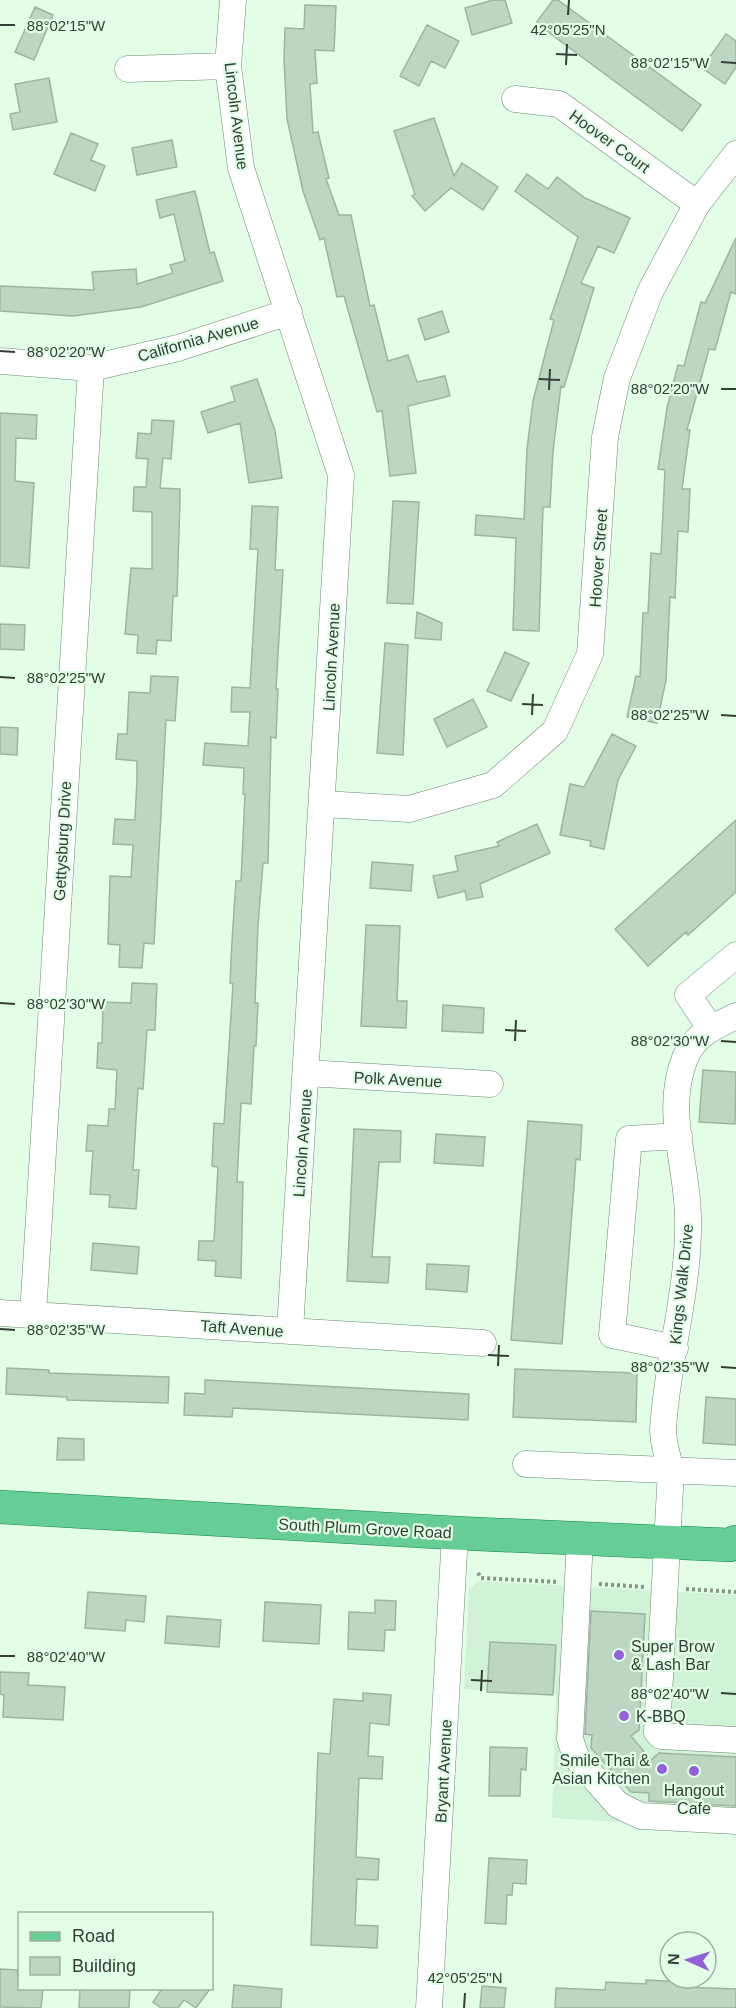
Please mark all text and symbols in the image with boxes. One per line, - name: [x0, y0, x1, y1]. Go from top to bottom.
- text: 88°02'15"W: [27, 17, 106, 34]
- text: 42°05'25"N: [530, 21, 606, 38]
- text: 88°02'15"W: [631, 54, 710, 71]
- street label: Lincoln Avenue: [221, 61, 252, 171]
- street label: Hoover Court: [566, 107, 654, 177]
- street label: California Avenue: [136, 314, 261, 365]
- text: 88°02'20"W: [27, 343, 106, 360]
- text: 88°02'20"W: [631, 380, 710, 397]
- street label: Hoover Street: [587, 508, 610, 608]
- street label: Lincoln Avenue: [320, 602, 343, 712]
- text: 88°02'25"W: [27, 669, 106, 686]
- text: 88°02'25"W: [631, 706, 710, 723]
- street label: Gettysburg Drive: [51, 781, 74, 901]
- text: 88°02'30"W: [27, 995, 106, 1012]
- text: 88°02'30"W: [631, 1032, 710, 1049]
- street label: Polk Avenue: [353, 1069, 443, 1090]
- street label: Lincoln Avenue: [290, 1088, 315, 1198]
- street label: Kings Walk Drive: [667, 1223, 696, 1345]
- street label: Taft Avenue: [200, 1317, 284, 1340]
- text: 88°02'35"W: [27, 1321, 106, 1338]
- text: 88°02'35"W: [631, 1358, 710, 1375]
- street label: South Plum Grove Road: [278, 1515, 452, 1542]
- place label: Super Brow & Lash Bar: [631, 1638, 715, 1673]
- text: 88°02'40"W: [27, 1648, 106, 1665]
- marker: Super Brow & Lash Bar: [612, 1648, 626, 1662]
- text: 88°02'40"W: [631, 1685, 710, 1702]
- place label: K-BBQ: [636, 1708, 686, 1725]
- marker: K-BBQ: [617, 1709, 631, 1723]
- street label: Bryant Avenue: [432, 1719, 455, 1823]
- place label: Smile Thai & Asian Kitchen: [552, 1752, 650, 1787]
- marker: Smile Thai & Asian Kitchen: [655, 1762, 669, 1776]
- marker: Hangout Cafe: [687, 1764, 701, 1778]
- place label: Hangout Cafe: [664, 1782, 725, 1817]
- legend: [18, 1912, 213, 1990]
- text: Road: [72, 1926, 115, 1946]
- north arrow: [658, 1930, 718, 1990]
- text: N: [665, 1953, 682, 1965]
- text: Building: [72, 1956, 136, 1976]
- text: 42°05'25"N: [427, 1969, 503, 1986]

